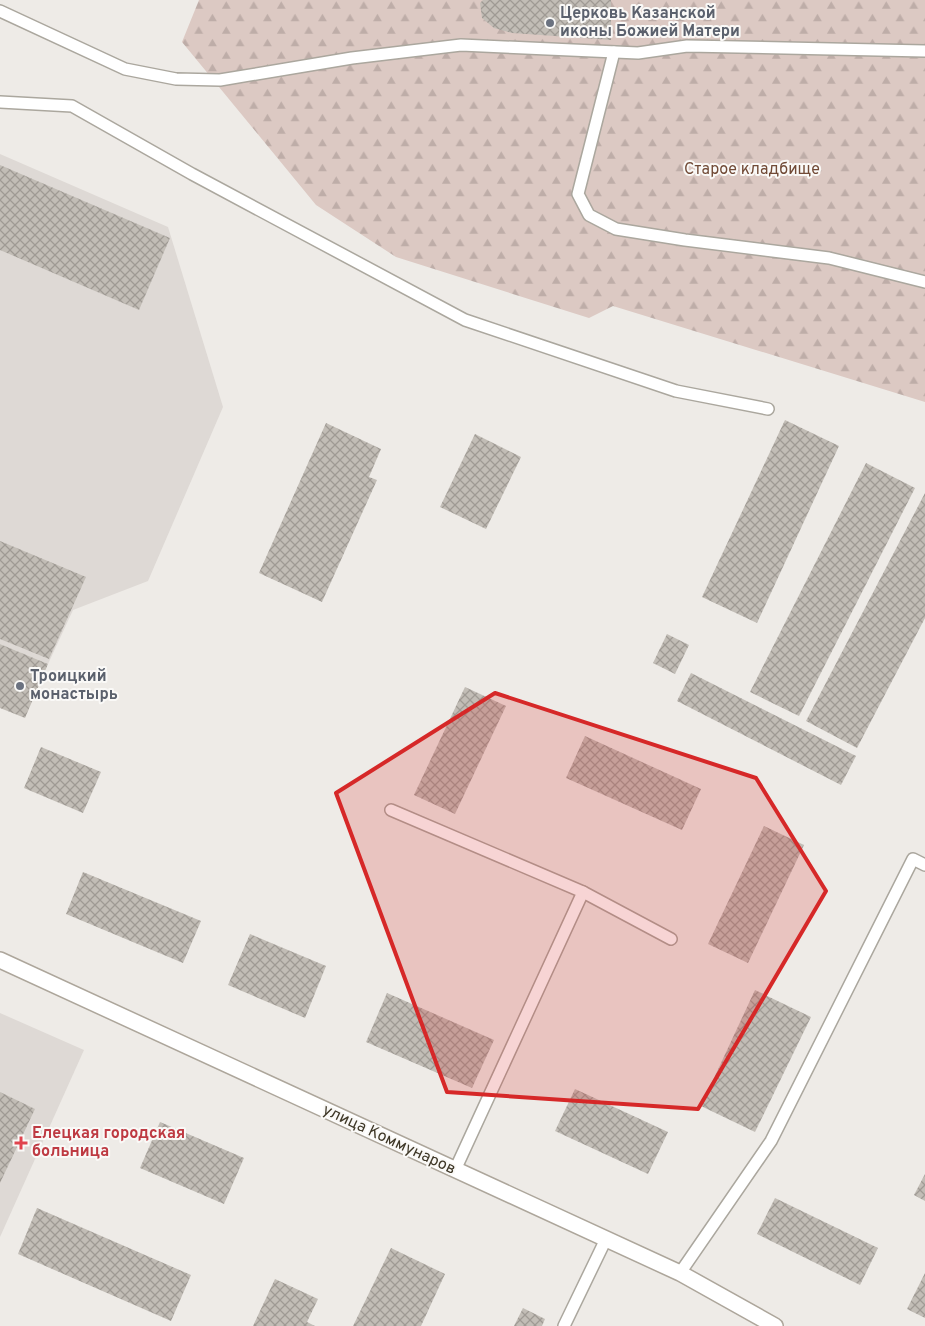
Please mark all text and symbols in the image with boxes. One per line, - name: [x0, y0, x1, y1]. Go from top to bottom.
- place label: Церковь Казанской иконы Божией Матери: [560, 4, 740, 42]
- marker: Церковь Казанской иконы Божией Матери: [544, 17, 556, 29]
- park label: Старое кладбище: [684, 160, 820, 180]
- place label: Троицкий монастырь: [30, 667, 118, 705]
- marker: Троицкий монастырь: [14, 680, 26, 692]
- street label: улица Коммунаров: [319, 1100, 459, 1180]
- place label: Елецкая городская больница: [32, 1124, 185, 1162]
- marker: Елецкая городская больница: [14, 1136, 28, 1150]

